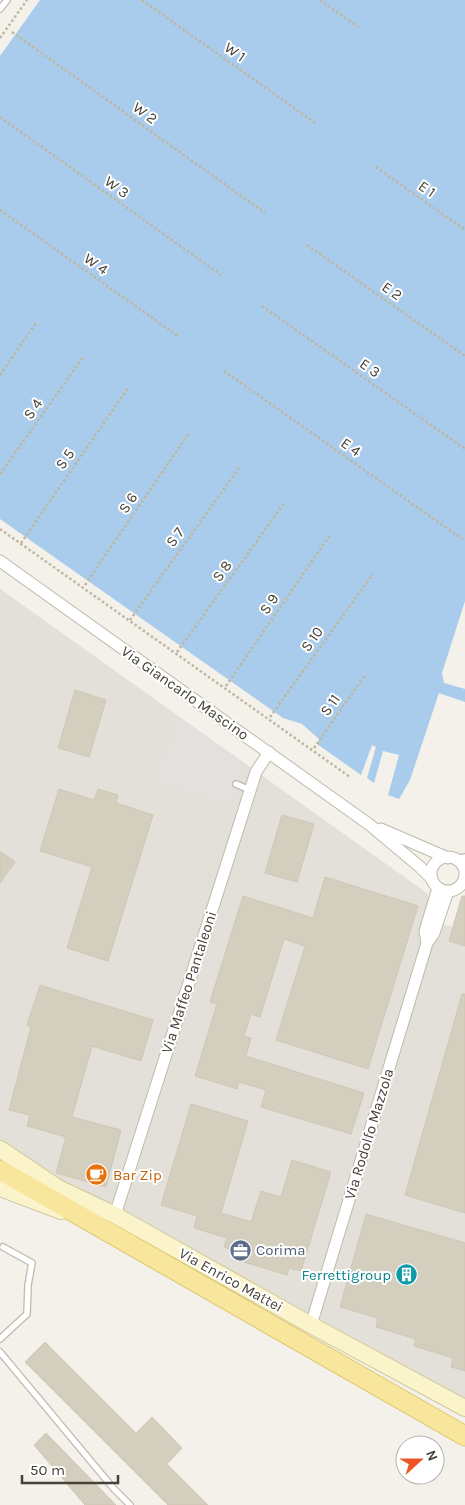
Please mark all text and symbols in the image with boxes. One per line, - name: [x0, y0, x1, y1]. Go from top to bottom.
- street label: W 1: [221, 38, 249, 66]
- street label: W 2: [129, 98, 161, 128]
- street label: W 3: [101, 172, 133, 202]
- street label: E 1: [415, 177, 439, 201]
- street label: W 4: [80, 249, 112, 279]
- street label: E 2: [378, 278, 406, 304]
- street label: E 3: [356, 355, 384, 381]
- street label: S 4: [20, 395, 47, 423]
- street label: E 4: [337, 434, 365, 461]
- street label: S 5: [52, 445, 78, 473]
- street label: S 6: [115, 489, 141, 517]
- street label: S 7: [162, 524, 188, 550]
- street label: S 8: [208, 557, 236, 585]
- street label: S 9: [256, 590, 282, 618]
- street label: S 10: [297, 623, 327, 655]
- street label: Via Giancarlo Mascino: [118, 642, 252, 744]
- street label: S 11: [316, 691, 344, 719]
- street label: Via Maffeo Pantaleoni: [157, 909, 221, 1055]
- street label: Via Rodolfo Mazzola: [340, 1066, 398, 1202]
- cafe icon: Bar Zip: [85, 1163, 109, 1187]
- place label: Bar Zip: [113, 1166, 162, 1184]
- office icon: Corima: [228, 1238, 252, 1262]
- place label: Corima: [256, 1241, 306, 1259]
- street label: Via Enrico Mattei: [176, 1244, 286, 1316]
- building icon: Ferrettigroup: [395, 1263, 419, 1287]
- place label: Ferrettigroup: [302, 1266, 391, 1284]
- north arrow: [395, 1435, 445, 1485]
- text: N: [422, 1448, 441, 1463]
- scale bar: [22, 1452, 119, 1484]
- text: 50 m: [30, 1461, 65, 1479]

